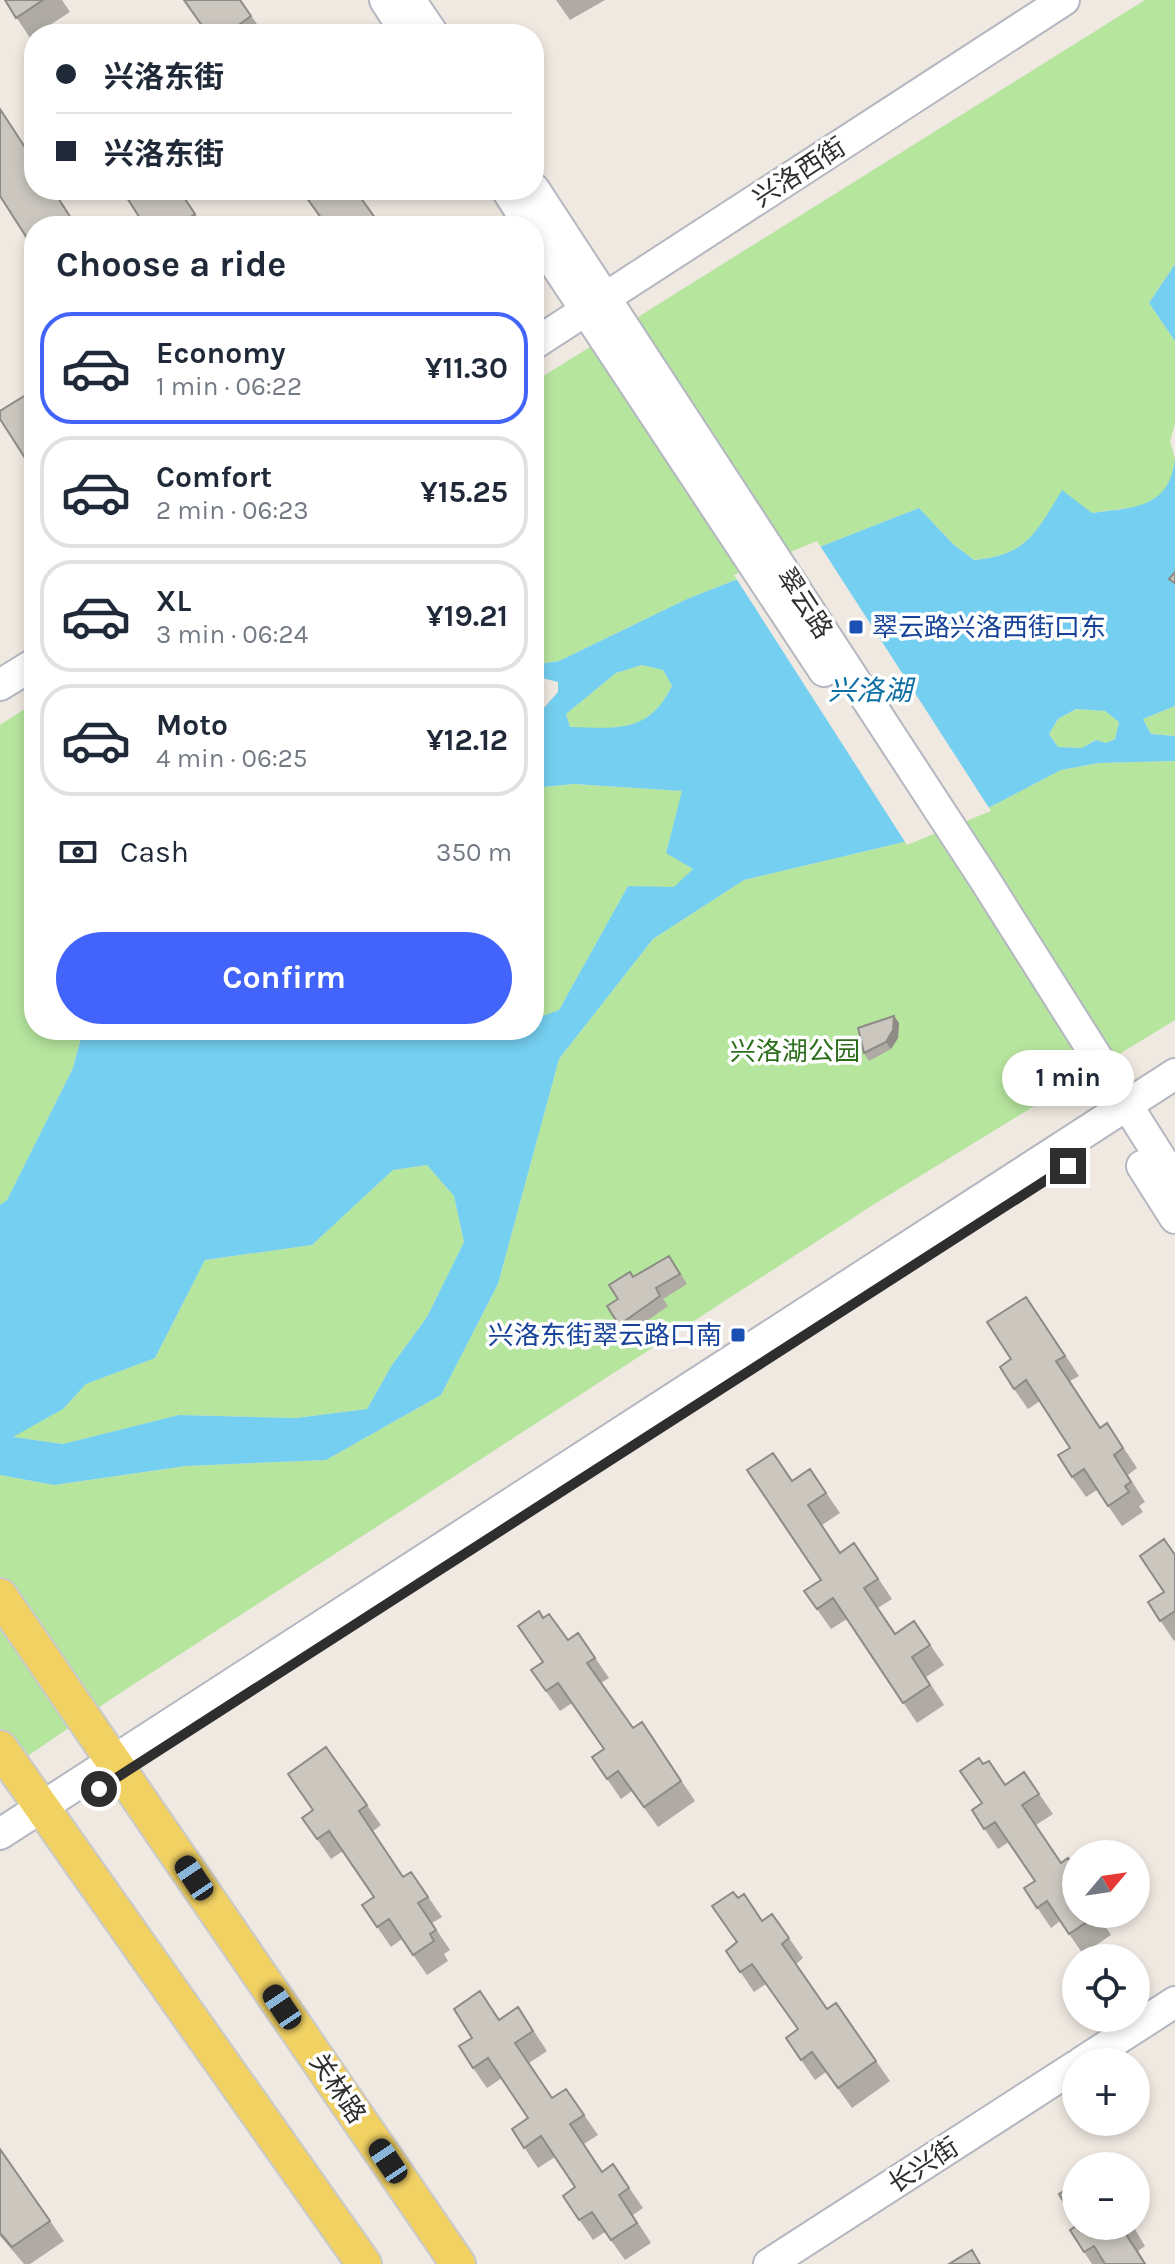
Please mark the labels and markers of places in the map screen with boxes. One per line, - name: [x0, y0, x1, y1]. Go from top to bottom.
- place label: 翠云路兴洛西街口东: [872, 612, 1106, 643]
- marker: 翠云路兴洛西街口东: [847, 618, 865, 636]
- place label: 兴洛东街翠云路口南: [488, 1320, 722, 1351]
- marker: 兴洛东街翠云路口南: [729, 1326, 747, 1344]

